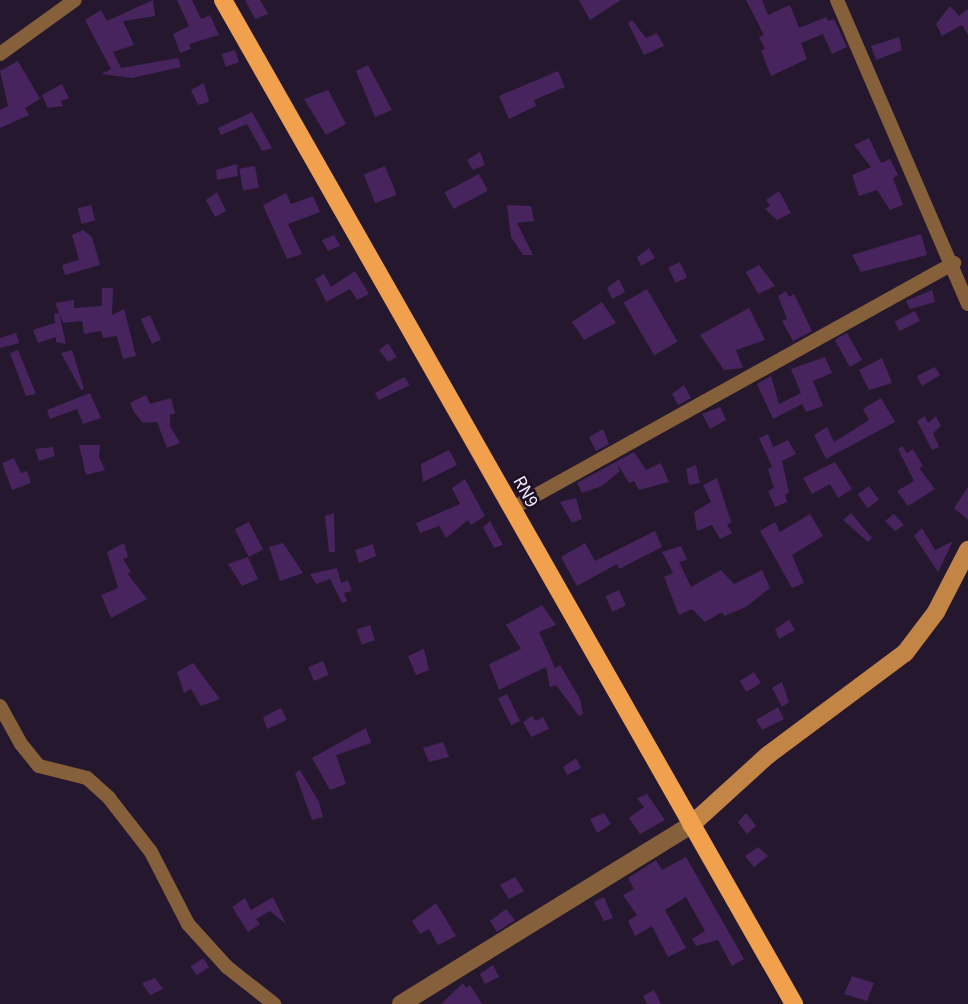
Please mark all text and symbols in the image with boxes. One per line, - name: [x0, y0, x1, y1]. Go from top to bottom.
- street label: RN9: [507, 472, 543, 512]

